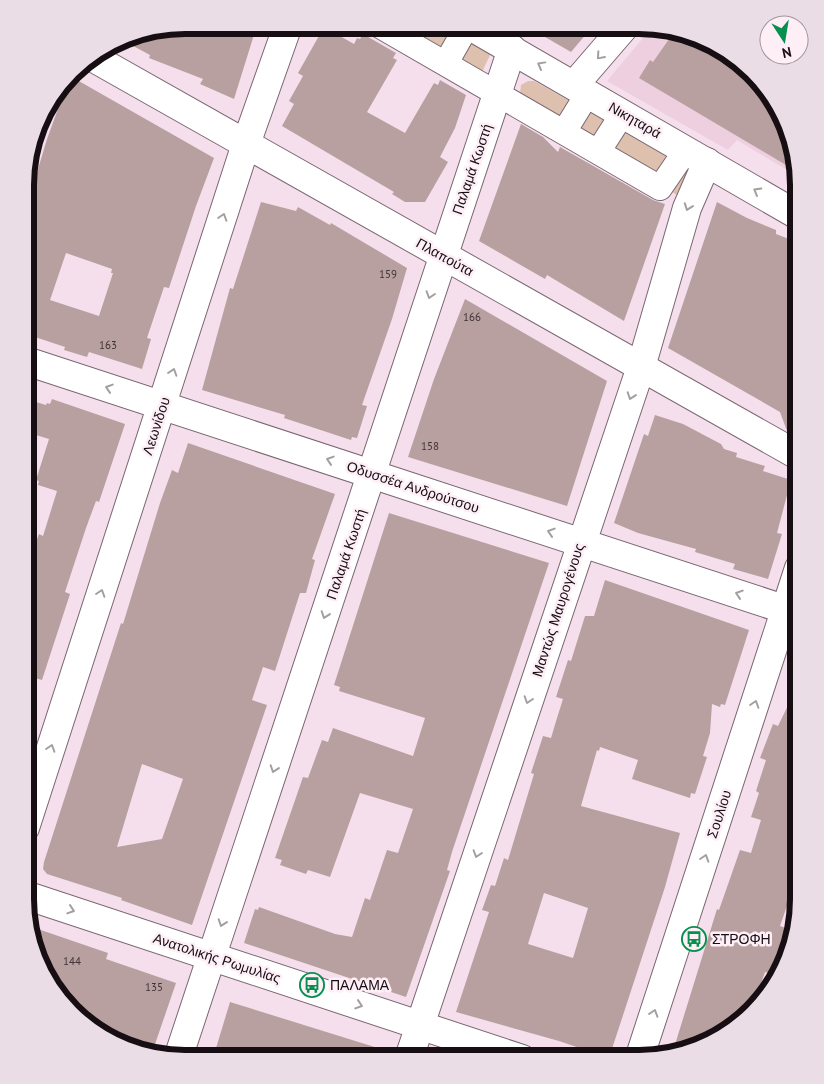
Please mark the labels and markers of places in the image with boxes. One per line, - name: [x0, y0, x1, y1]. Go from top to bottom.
- bus stop icon: ΣΤΡΟΦΗ: [681, 926, 707, 952]
- place label: ΣΤΡΟΦΗ: [712, 930, 771, 948]
- bus stop icon: ΠΑΛΑΜΑ: [299, 972, 325, 998]
- place label: ΠΑΛΑΜΑ: [330, 976, 390, 994]

